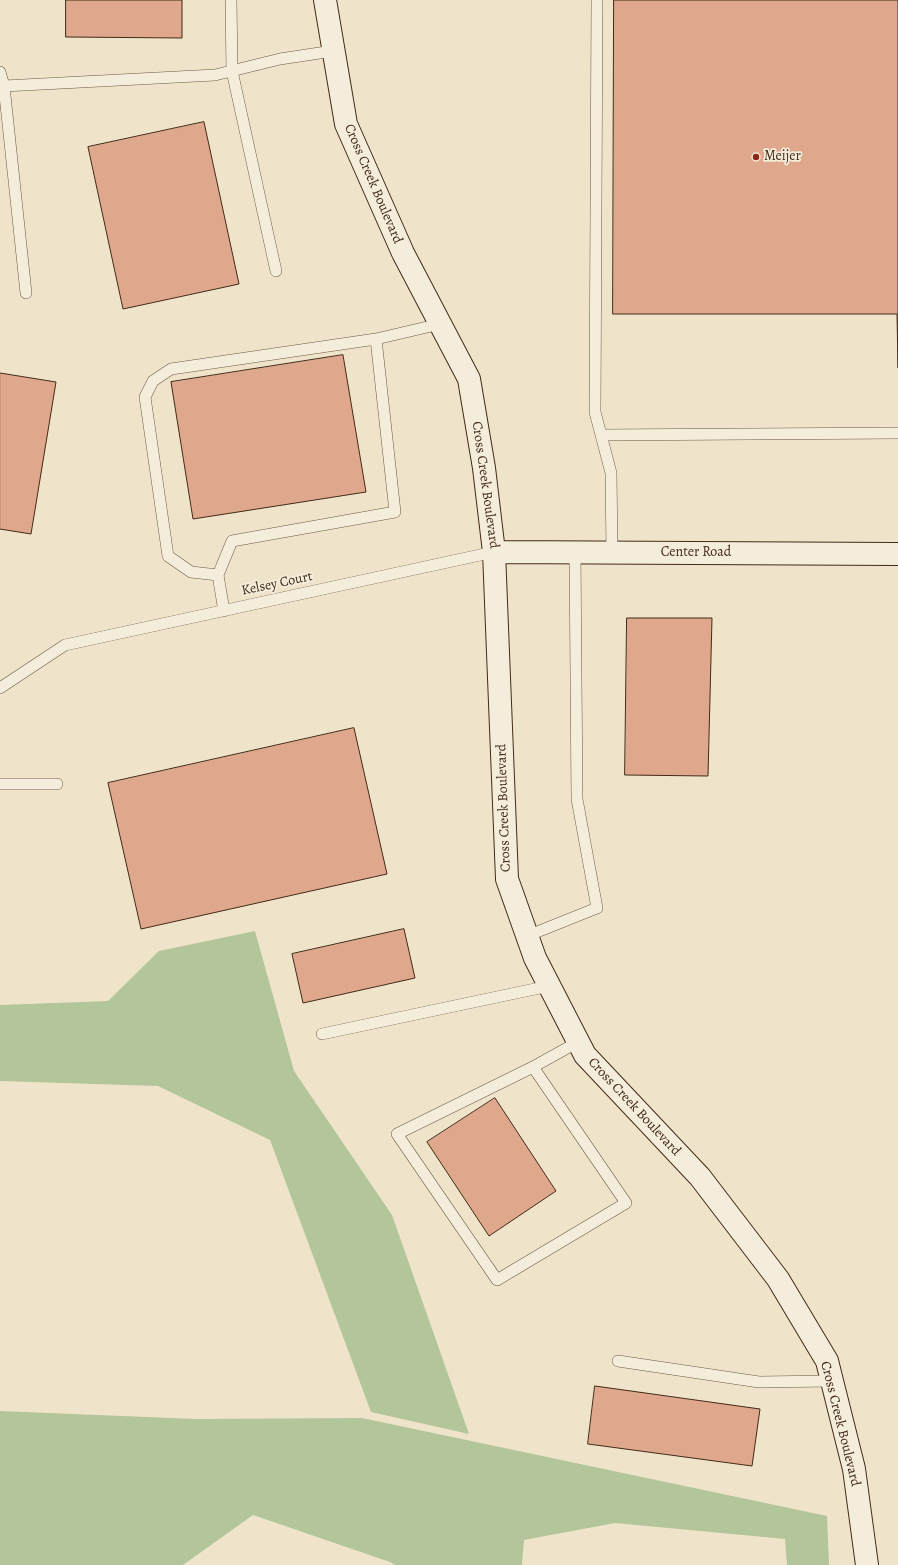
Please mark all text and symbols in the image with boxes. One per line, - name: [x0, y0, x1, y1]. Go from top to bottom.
- street label: Cross Creek Boulevard: [340, 122, 406, 246]
- place label: Meijer: [764, 149, 801, 165]
- marker: Meijer: [751, 152, 761, 162]
- street label: Cross Creek Boulevard: [468, 420, 502, 550]
- street label: Center Road: [661, 545, 731, 561]
- street label: Kelsey Court: [240, 568, 314, 600]
- street label: Cross Creek Boulevard: [493, 744, 515, 872]
- street label: Cross Creek Boulevard: [584, 1054, 684, 1160]
- street label: Cross Creek Boulevard: [816, 1360, 864, 1488]

